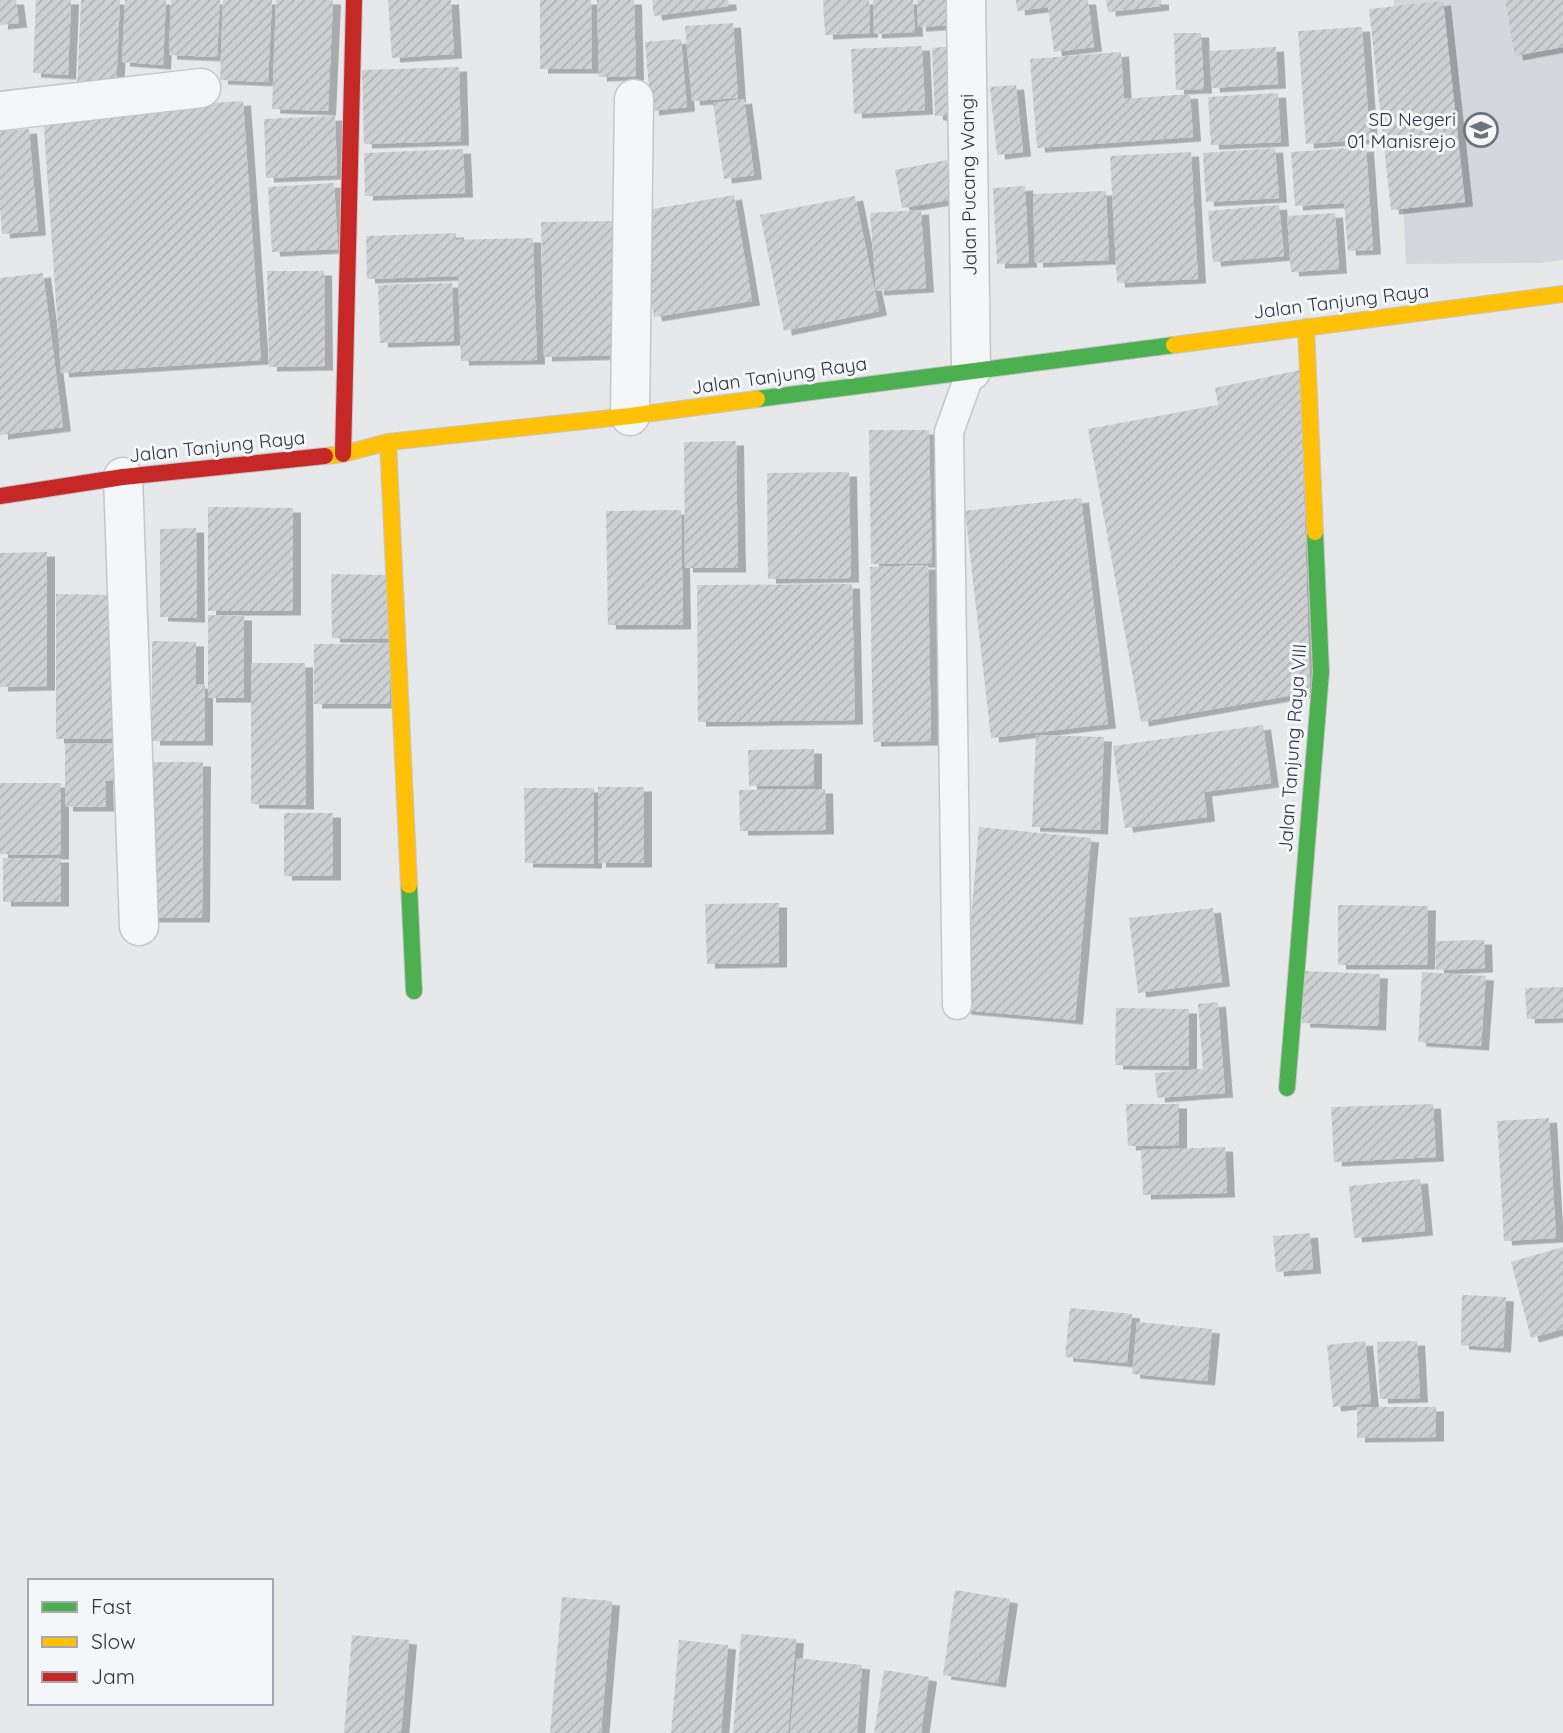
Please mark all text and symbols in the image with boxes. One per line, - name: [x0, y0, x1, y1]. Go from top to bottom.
- street label: Jalan Pucang Wangi: [954, 94, 982, 276]
- place label: SD Negeri 01 Manisrejo: [1347, 107, 1456, 153]
- school or university icon: SD Negeri 01 Manisrejo: [1462, 111, 1500, 149]
- street label: Jalan Tanjung Raya: [1252, 278, 1430, 324]
- street label: Jalan Tanjung Raya: [690, 351, 868, 399]
- street label: Jalan Tanjung Raya: [128, 425, 306, 467]
- street label: Jalan Tanjung Raya VIII: [1273, 643, 1311, 853]
- legend: [28, 1579, 273, 1705]
- text: Fast: [91, 1593, 132, 1619]
- text: Slow: [91, 1628, 136, 1654]
- text: Jam: [91, 1663, 135, 1689]

